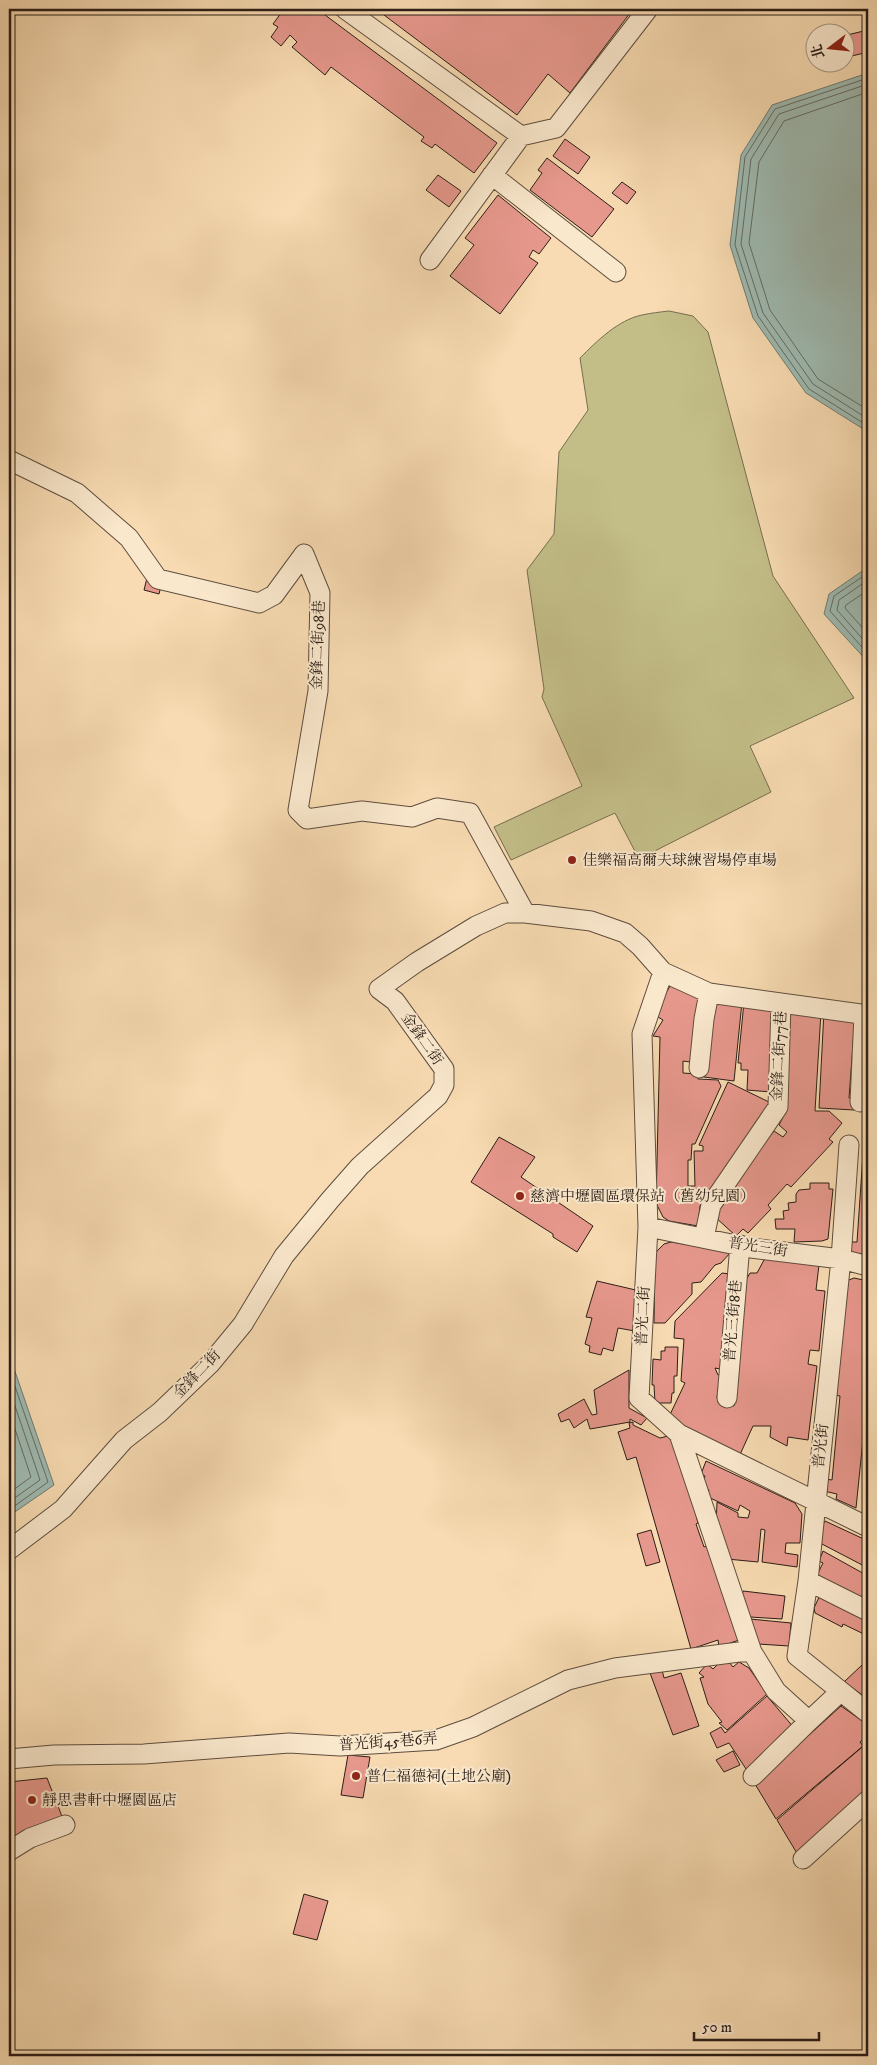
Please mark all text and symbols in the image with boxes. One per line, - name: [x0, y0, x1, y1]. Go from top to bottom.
- north arrow: [804, 22, 854, 72]
- text: 北: [808, 42, 829, 61]
- street label: 金鋒二街98巷: [307, 600, 329, 690]
- place label: 佳樂福高爾夫球練習場停車場: [582, 851, 777, 870]
- marker: 佳樂福高爾夫球練習場停車場: [566, 854, 578, 866]
- street label: 金鋒二街: [397, 1009, 447, 1069]
- street label: 金鋒二街77巷: [767, 1010, 791, 1102]
- place label: 慈濟中壢園區環保站（舊幼兒園）: [530, 1187, 755, 1206]
- marker: 慈濟中壢園區環保站（舊幼兒園）: [514, 1190, 526, 1202]
- street label: 普光三街: [727, 1233, 789, 1261]
- street label: 普光三街8巷: [720, 1279, 746, 1363]
- street label: 普光二街: [632, 1286, 654, 1346]
- street label: 金鋒二街: [169, 1346, 225, 1402]
- street label: 普光街: [809, 1423, 833, 1469]
- street label: 普光街45巷6弄: [338, 1729, 438, 1755]
- place label: 普仁福德祠(土地公廟): [366, 1767, 511, 1786]
- marker: 普仁福德祠(土地公廟): [350, 1770, 362, 1782]
- place label: 靜思書軒中壢園區店: [42, 1791, 177, 1810]
- marker: 靜思書軒中壢園區店: [26, 1794, 38, 1806]
- scale bar: [694, 2010, 820, 2042]
- text: 50 m: [702, 2018, 732, 2037]

